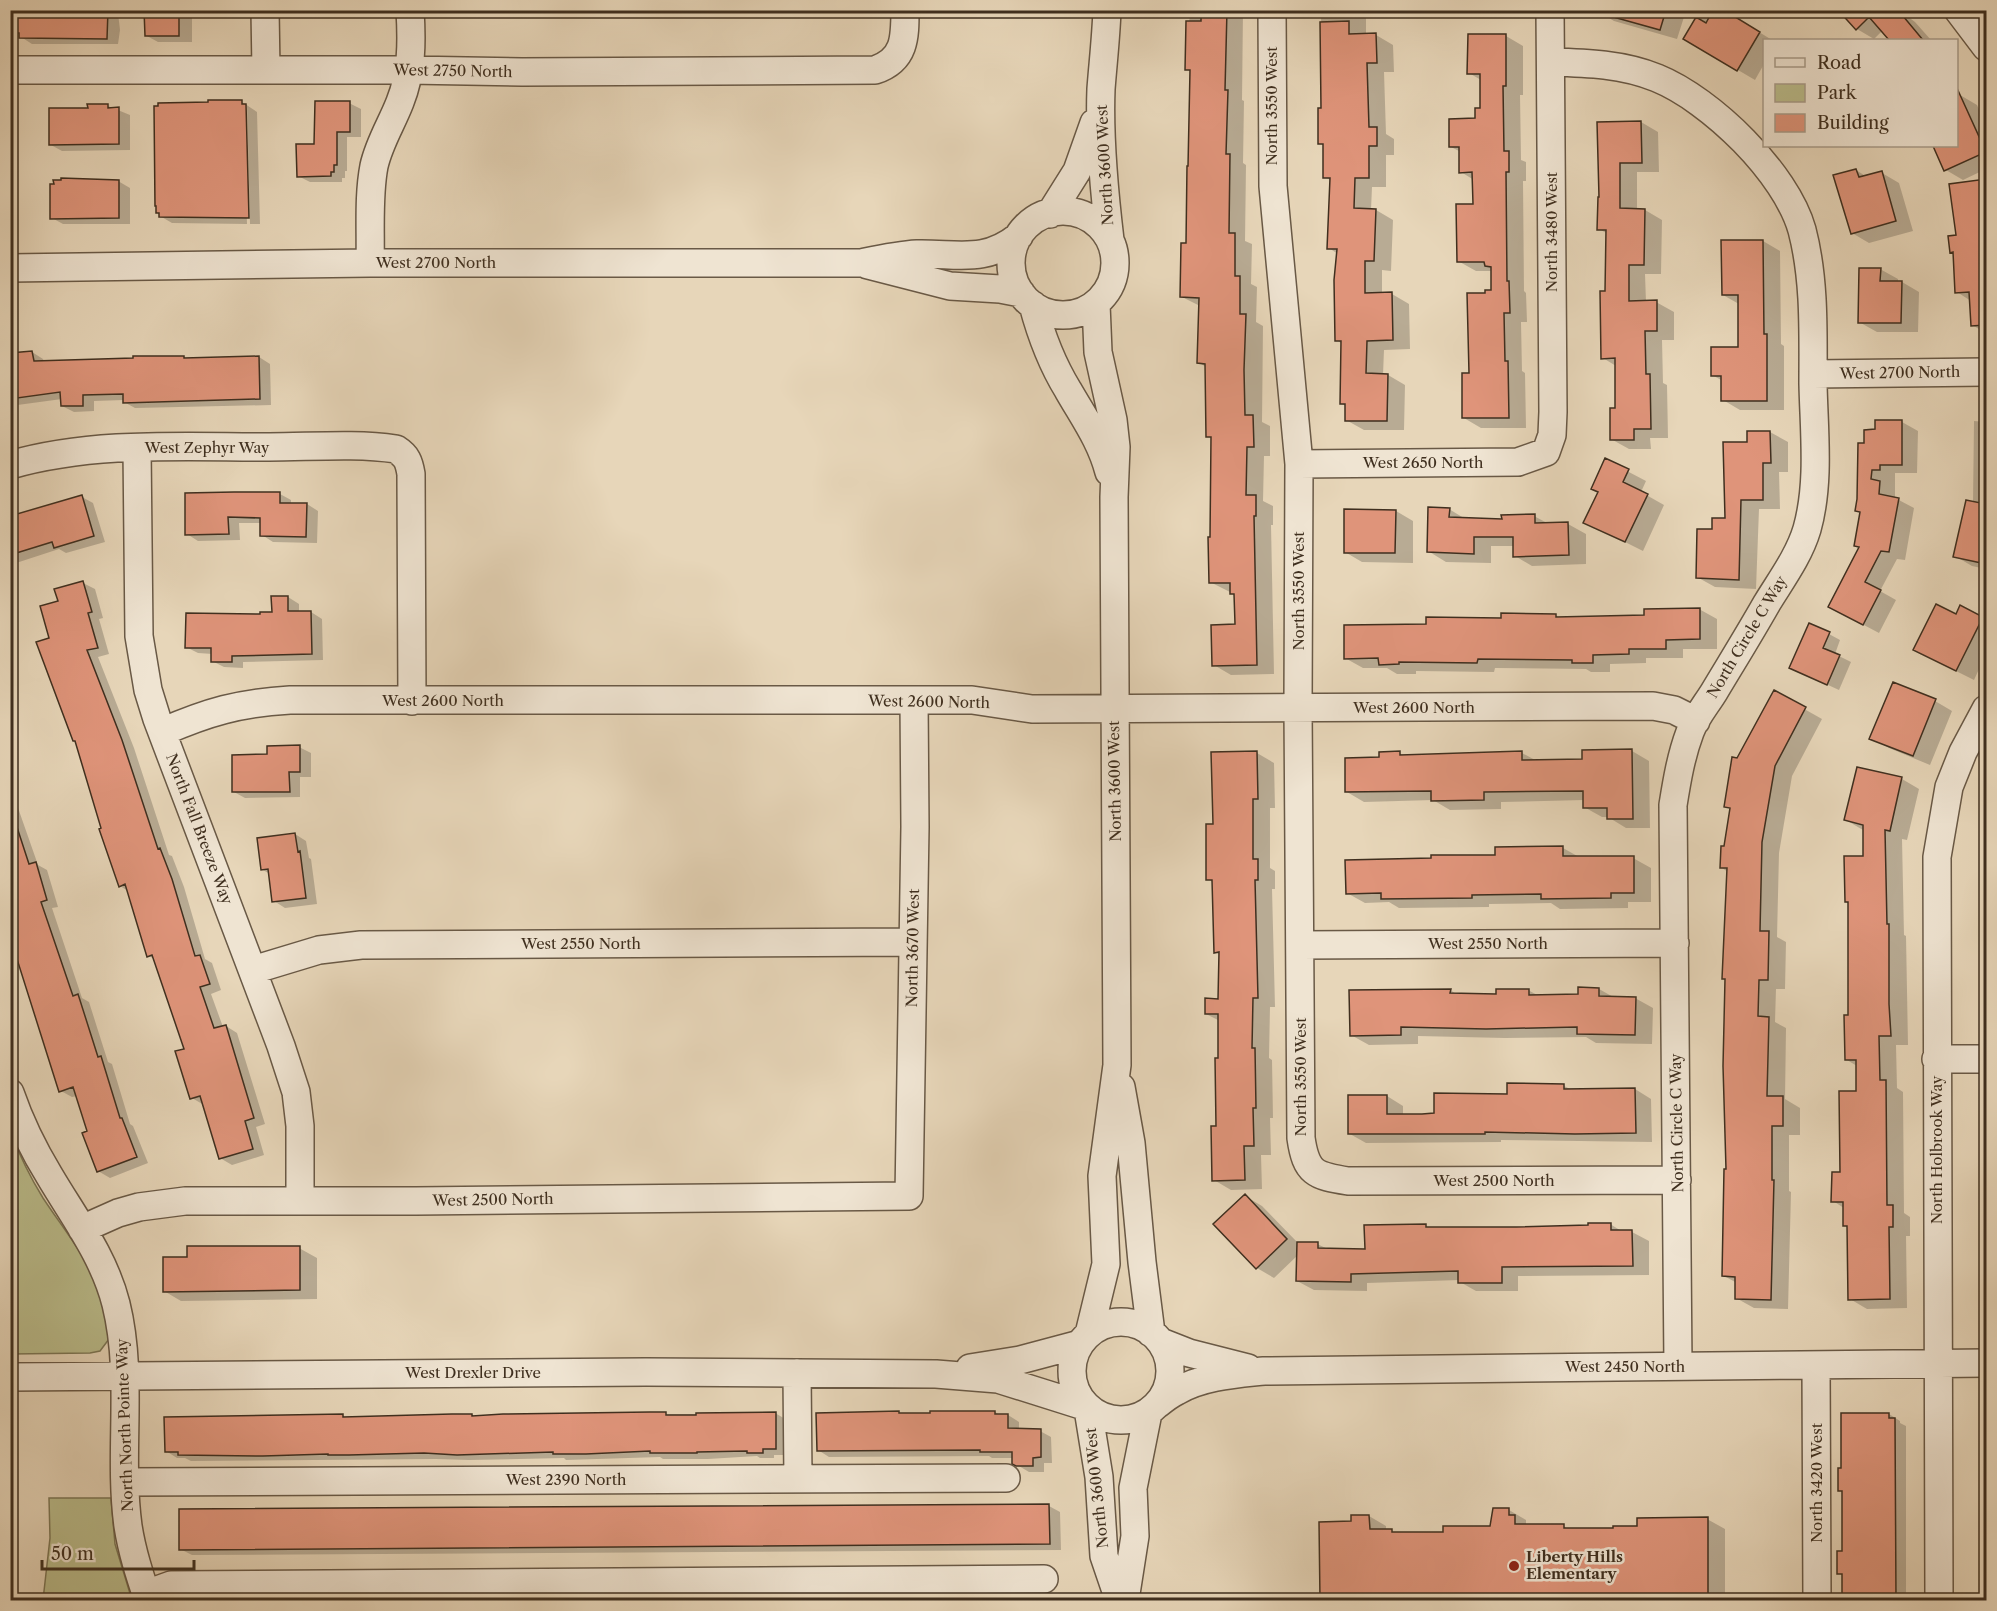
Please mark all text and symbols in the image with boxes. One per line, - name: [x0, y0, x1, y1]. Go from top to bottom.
- legend: [1763, 39, 1958, 147]
- street label: North 3550 West: [1262, 46, 1281, 166]
- text: Road: [1817, 52, 1862, 74]
- street label: West 2750 North: [392, 60, 513, 81]
- text: Park: [1817, 82, 1858, 104]
- street label: North 3600 West: [1092, 103, 1117, 226]
- text: Building: [1817, 112, 1889, 134]
- street label: North 3480 West: [1542, 171, 1561, 292]
- street label: West 2700 North: [375, 253, 497, 272]
- street label: West 2700 North: [1839, 362, 1961, 383]
- street label: West Zephyr Way: [144, 438, 270, 457]
- street label: West 2650 North: [1362, 453, 1484, 472]
- street label: North 3550 West: [1289, 531, 1308, 651]
- street label: North Circle C Way: [1703, 572, 1791, 701]
- street label: West 2600 North: [381, 691, 505, 710]
- street label: West 2600 North: [867, 691, 991, 712]
- street label: West 2600 North: [1352, 698, 1476, 717]
- street label: North 3600 West: [1104, 720, 1125, 842]
- street label: North Fall Breeze Way: [162, 751, 237, 908]
- street label: North 3670 West: [902, 888, 923, 1007]
- street label: West 2550 North: [520, 934, 642, 953]
- street label: West 2550 North: [1427, 934, 1549, 953]
- street label: North 3550 West: [1291, 1017, 1310, 1137]
- street label: North Circle C Way: [1666, 1053, 1687, 1193]
- street label: North Holbrook Way: [1927, 1075, 1946, 1224]
- street label: West 2500 North: [1432, 1171, 1555, 1190]
- street label: West 2500 North: [431, 1189, 554, 1210]
- street label: North North Pointe Way: [112, 1337, 137, 1512]
- street label: West 2450 North: [1564, 1357, 1686, 1376]
- street label: West Drexler Drive: [404, 1363, 541, 1382]
- street label: North 3420 West: [1807, 1422, 1826, 1543]
- street label: North 3600 West: [1081, 1426, 1112, 1549]
- street label: West 2390 North: [505, 1470, 627, 1489]
- scale bar: [42, 1533, 194, 1571]
- text: 50 m: [51, 1543, 94, 1565]
- place label: Liberty Hills Elementary: [1526, 1547, 1623, 1583]
- marker: Liberty Hills Elementary: [1507, 1559, 1521, 1573]

